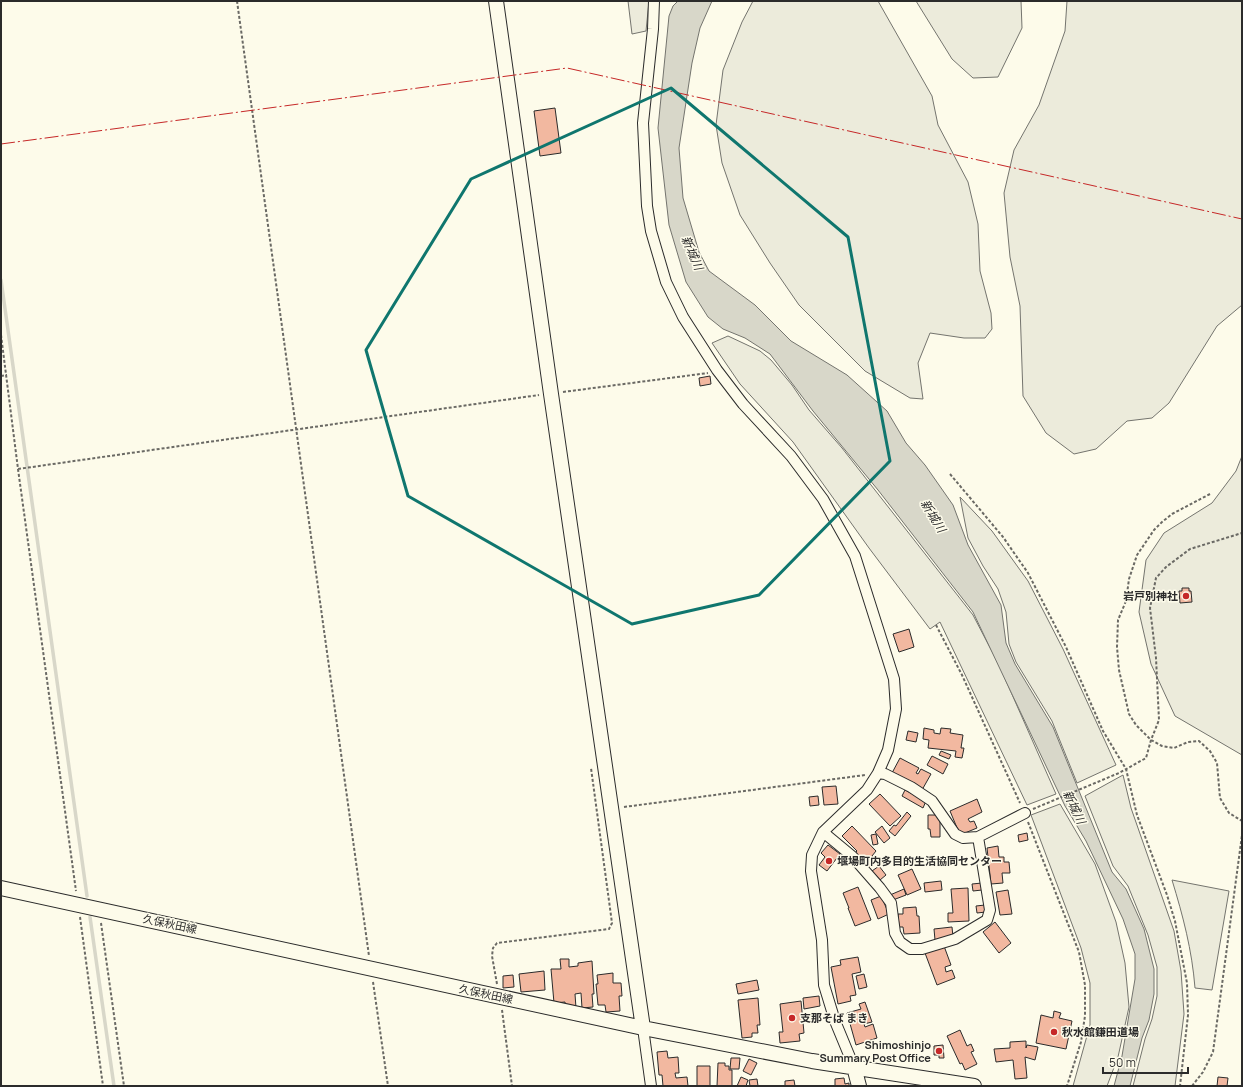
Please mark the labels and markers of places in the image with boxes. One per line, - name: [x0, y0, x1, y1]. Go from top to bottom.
- place label: 岩戸別神社: [1123, 588, 1178, 603]
- marker: 岩戸別神社: [1181, 591, 1191, 601]
- place label: 堰場町内多目的生活協同センター: [837, 853, 1002, 868]
- marker: 堰場町内多目的生活協同センター: [824, 856, 834, 866]
- place label: 支那そば まき: [800, 1010, 868, 1025]
- marker: 支那そば まき: [787, 1013, 797, 1023]
- place label: 秋水館鎌田道場: [1062, 1024, 1139, 1039]
- marker: 秋水館鎌田道場: [1049, 1027, 1059, 1037]
- place label: Shimoshinjo Summary Post Office: [820, 1037, 931, 1065]
- marker: Shimoshinjo Summary Post Office: [934, 1046, 944, 1056]

